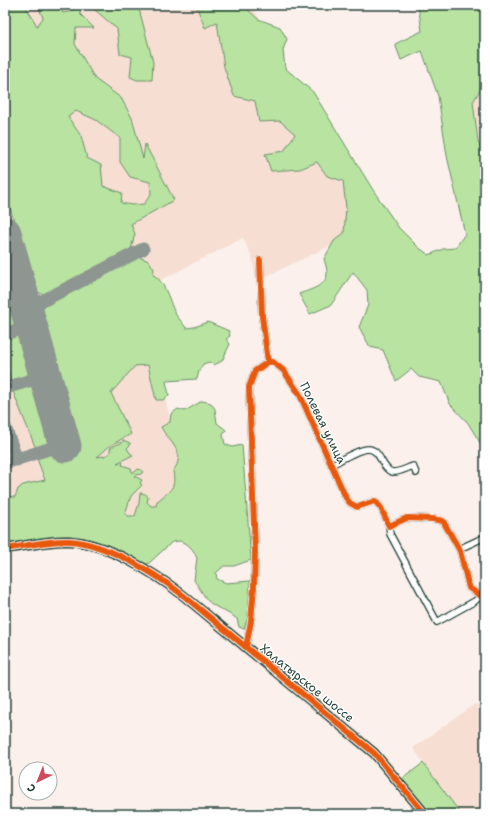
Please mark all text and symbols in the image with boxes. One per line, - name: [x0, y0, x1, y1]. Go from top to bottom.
- street label: Полевая улица: [296, 379, 350, 467]
- street label: Халатырское шоссе: [257, 640, 358, 726]
- north arrow: [18, 761, 58, 801]
- text: С: [24, 780, 39, 796]

